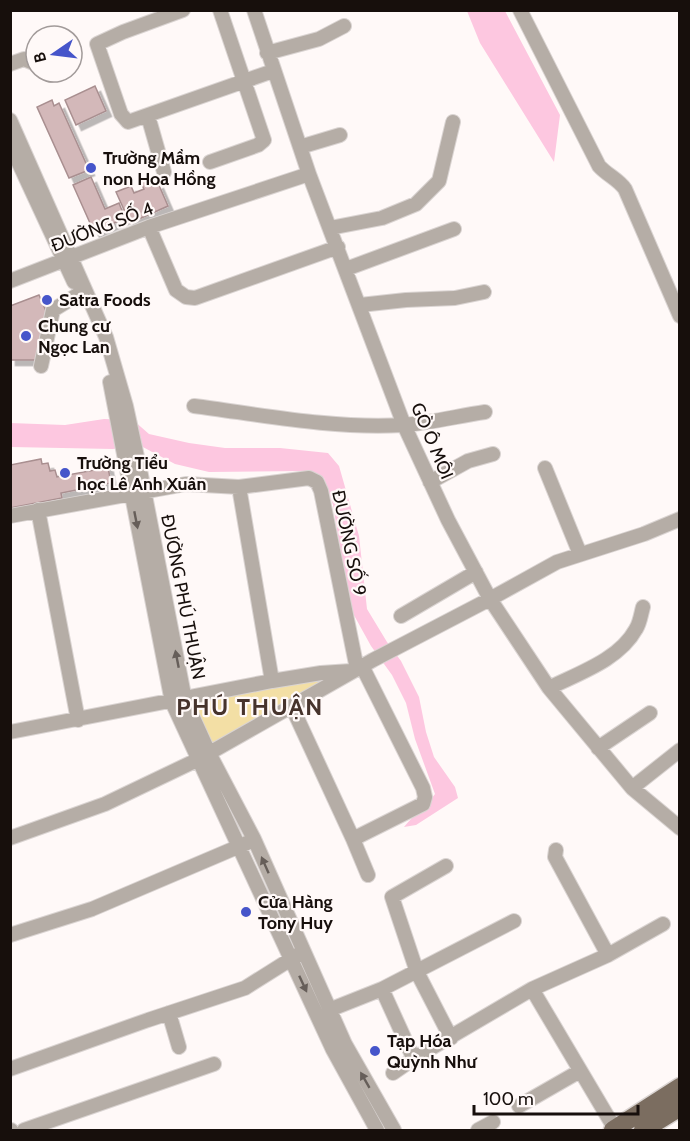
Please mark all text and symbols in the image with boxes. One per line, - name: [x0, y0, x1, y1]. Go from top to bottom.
- north arrow: [24, 24, 84, 84]
- text: B: [29, 50, 50, 65]
- place label: Trường Mầm non Hoa Hồng: [103, 147, 215, 190]
- marker: Trường Mầm non Hoa Hồng: [84, 161, 98, 175]
- street label: ĐƯỜNG SỐ 4: [47, 196, 156, 257]
- place label: Satra Foods: [59, 289, 151, 311]
- marker: Satra Foods: [40, 293, 54, 307]
- place label: Chung cư Ngọc Lan: [38, 315, 112, 358]
- marker: Chung cư Ngọc Lan: [19, 329, 33, 343]
- street label: GÒ Ô MÔI: [406, 399, 458, 483]
- place label: Trường Tiểu học Lê Anh Xuân: [77, 452, 206, 495]
- marker: Trường Tiểu học Lê Anh Xuân: [58, 466, 72, 480]
- street label: ĐƯỜNG SỐ 9: [327, 488, 373, 598]
- one-way arrow: [132, 511, 141, 530]
- street label: ĐƯỜNG PHÚ THUẬN: [156, 512, 211, 681]
- one-way arrow: [172, 649, 181, 668]
- district label: PHÚ THUẬN: [176, 692, 324, 721]
- one-way arrow: [260, 855, 270, 873]
- place label: Cửa Hàng Tony Huy: [258, 891, 333, 934]
- marker: Cửa Hàng Tony Huy: [239, 905, 253, 919]
- one-way arrow: [299, 975, 308, 992]
- place label: Tạp Hóa Quỳnh Như: [387, 1030, 479, 1073]
- marker: Tạp Hóa Quỳnh Như: [368, 1044, 382, 1058]
- one-way arrow: [360, 1071, 370, 1088]
- scale bar: [474, 1078, 638, 1116]
- text: 100 m: [483, 1088, 534, 1110]

